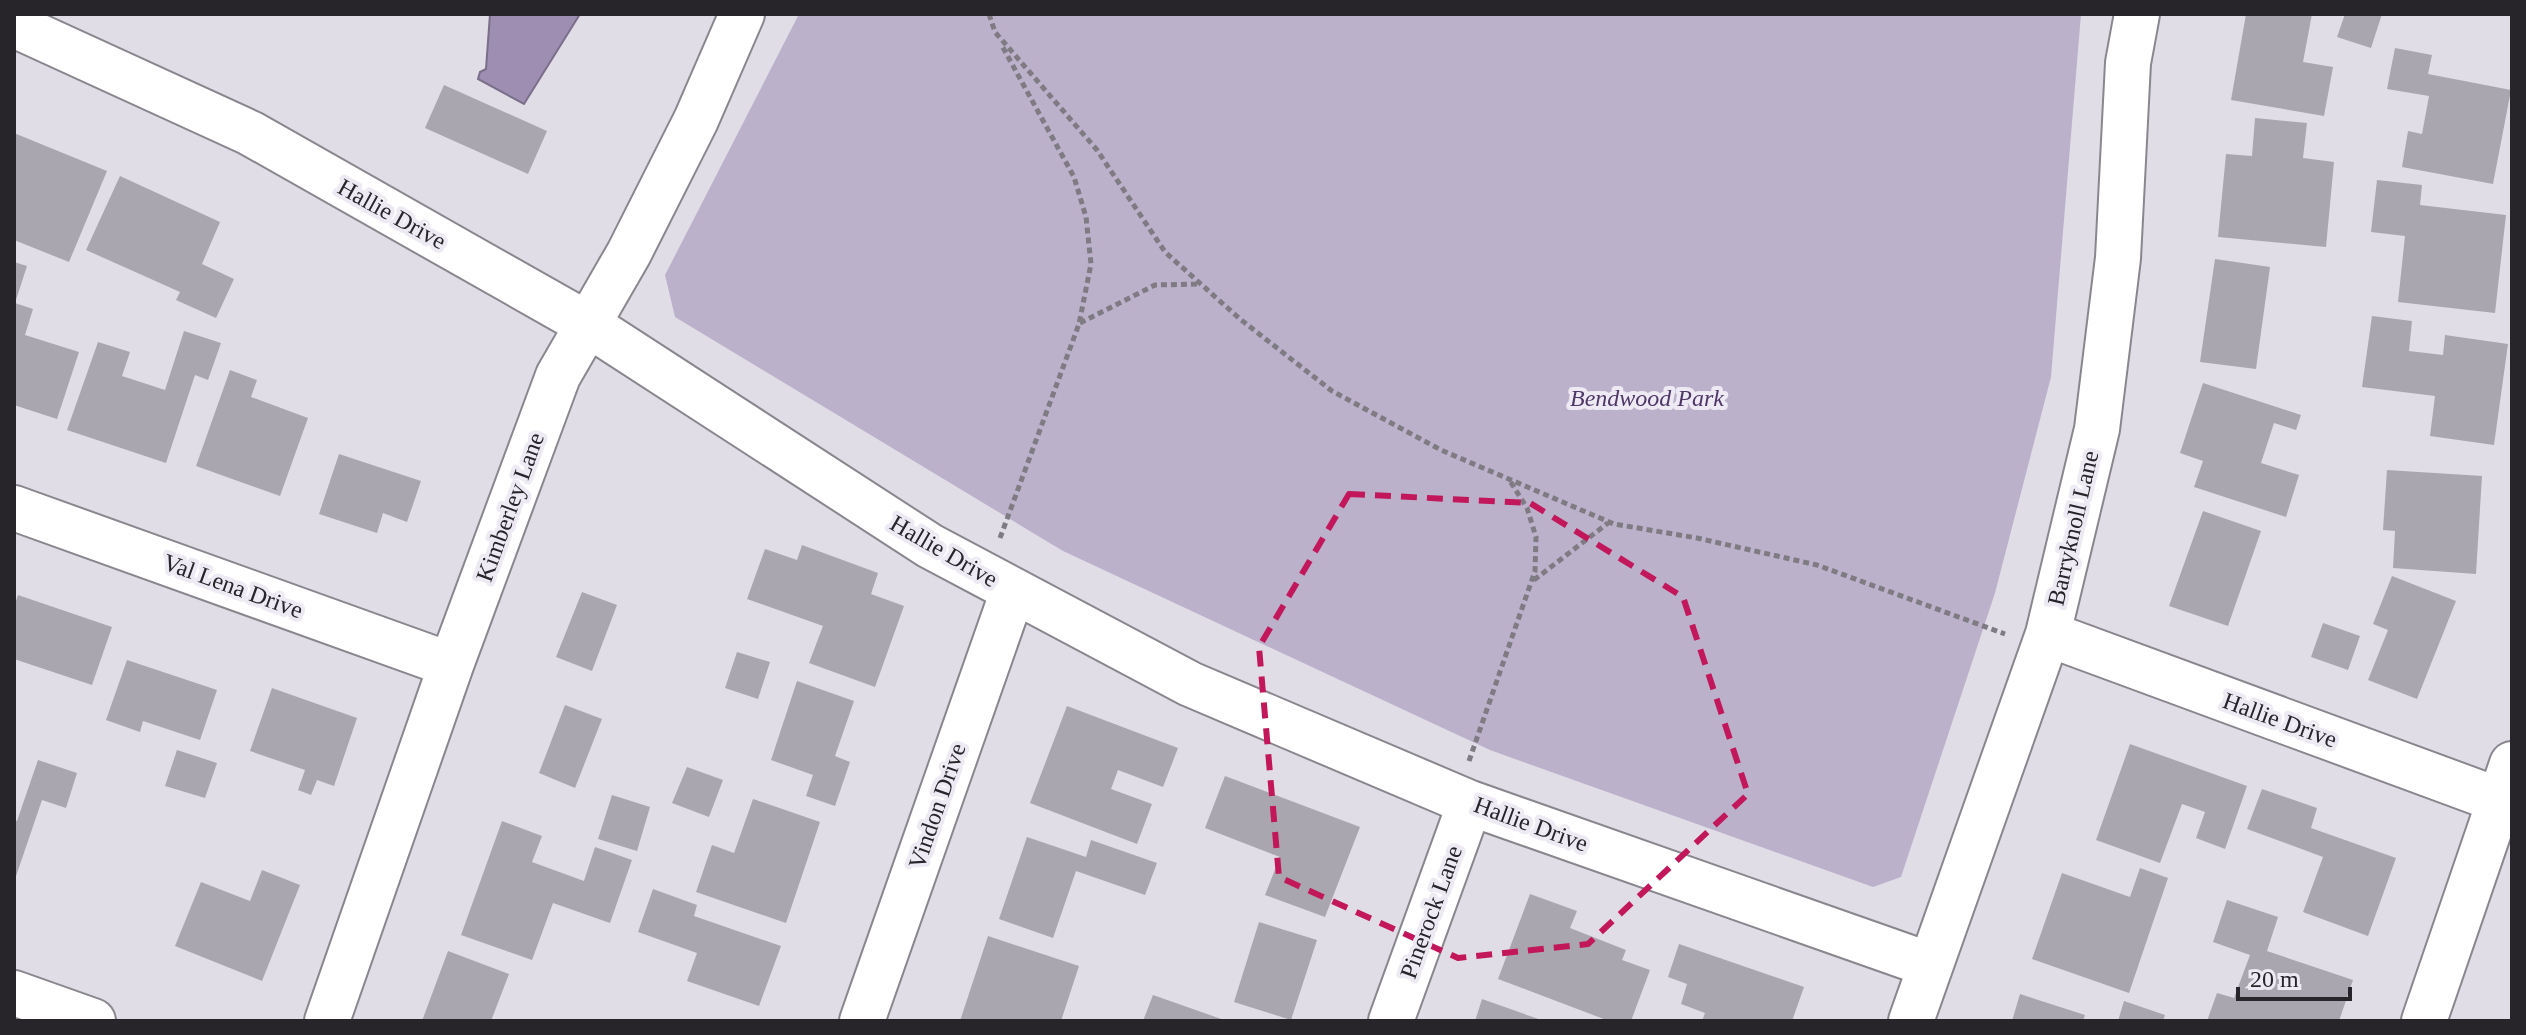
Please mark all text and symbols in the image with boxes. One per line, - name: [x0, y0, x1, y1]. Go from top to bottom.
- street label: Hallie Drive: [334, 174, 450, 254]
- park label: Bendwood Park: [1570, 385, 1724, 411]
- street label: Kimberley Lane: [471, 429, 549, 585]
- street label: Barryknoll Lane: [2043, 448, 2103, 608]
- street label: Hallie Drive: [886, 510, 1002, 592]
- street label: Val Lena Drive: [160, 549, 306, 623]
- street label: Hallie Drive: [2220, 687, 2340, 753]
- street label: Vindon Drive: [903, 740, 971, 872]
- street label: Hallie Drive: [1471, 791, 1591, 857]
- street label: Pinerock Lane: [1395, 842, 1467, 982]
- scale bar: [2238, 951, 2350, 1001]
- text: 20 m: [2250, 966, 2299, 992]

